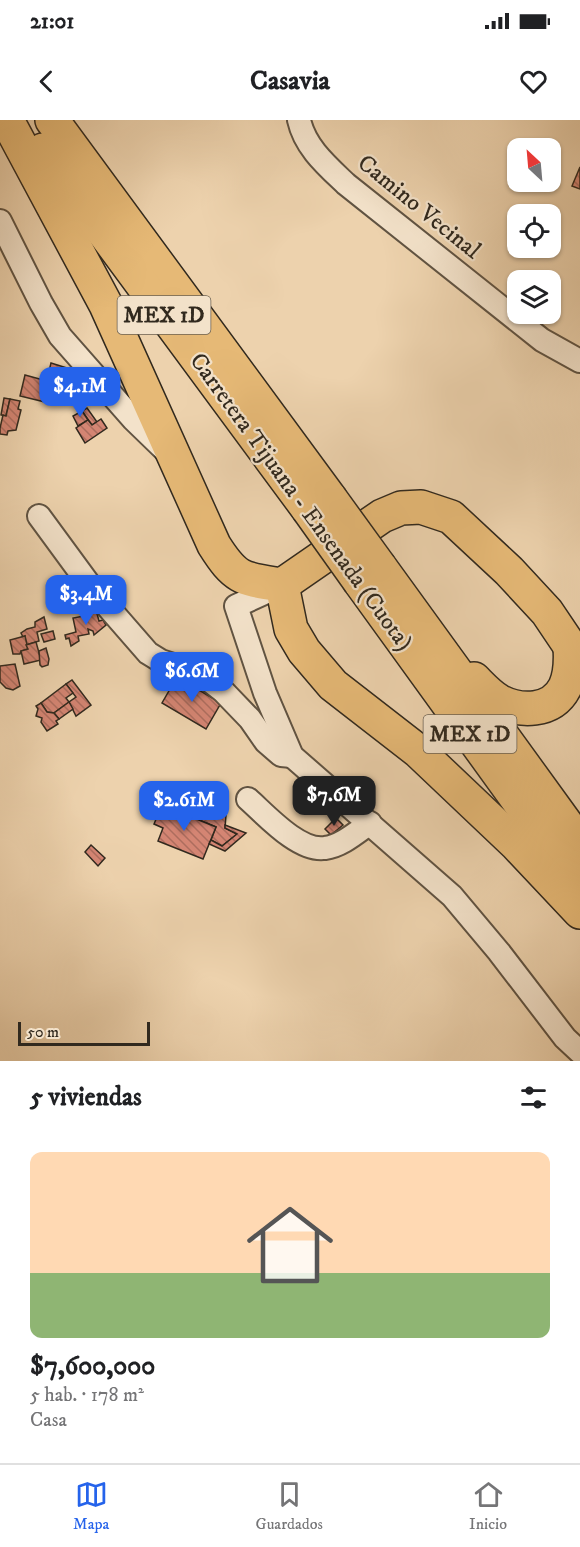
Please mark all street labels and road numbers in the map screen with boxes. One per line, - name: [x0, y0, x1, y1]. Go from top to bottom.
- street label: Camino Vecinal: [351, 148, 487, 266]
- road number: MEX 1D: [118, 296, 210, 334]
- street label: Carretera Tijuana - Ensenada (Cuota): [183, 347, 419, 657]
- road number: MEX 1D: [424, 715, 516, 753]

